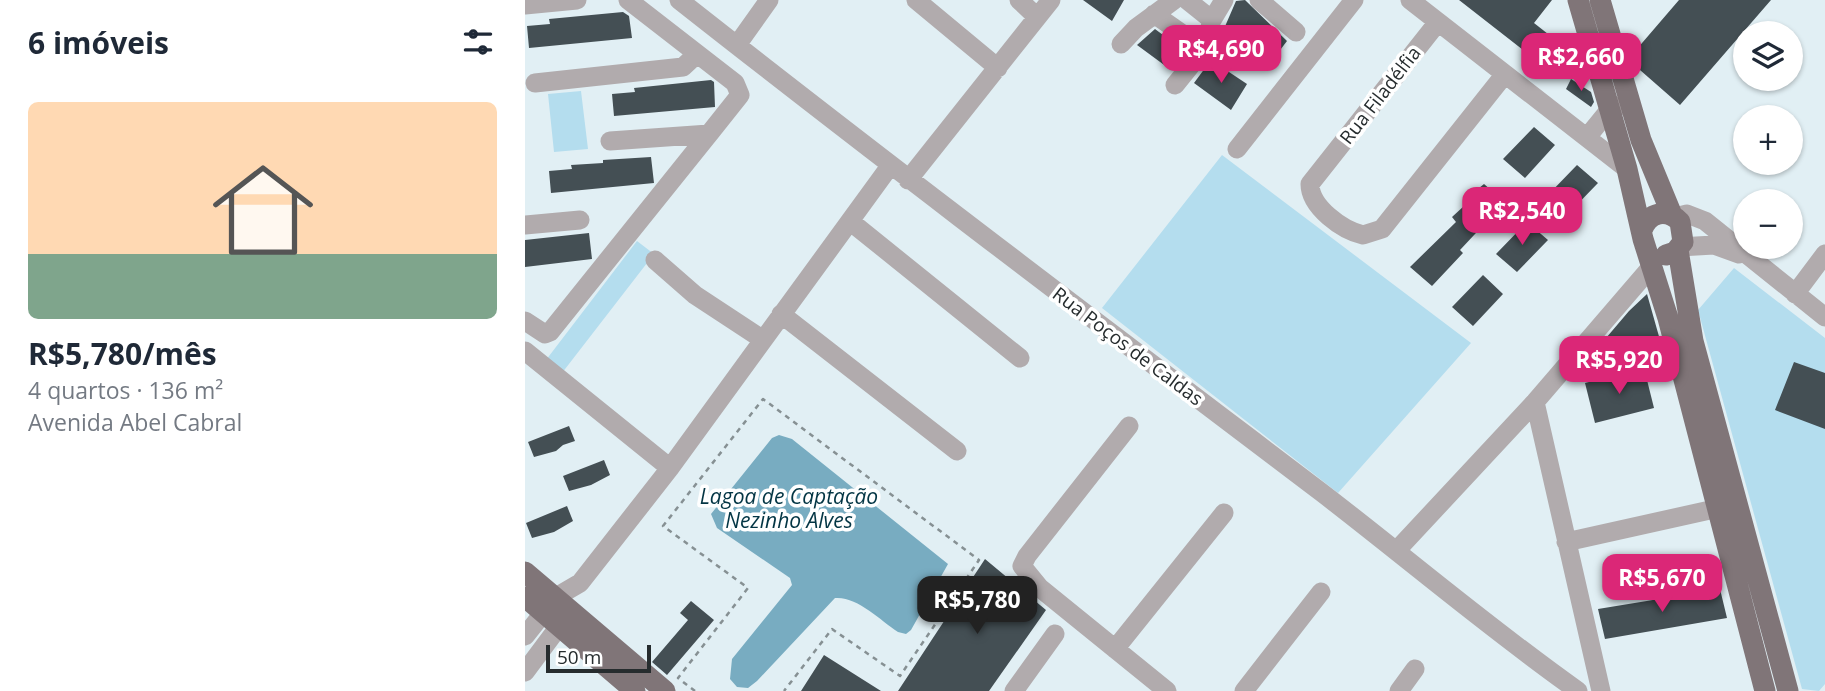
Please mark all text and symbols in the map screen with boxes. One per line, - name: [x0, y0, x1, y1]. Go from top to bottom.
- map controls: [1733, 21, 1803, 259]
- button: layers: [1733, 21, 1803, 91]
- text: 6 imóveis: [28, 22, 169, 63]
- icon: filters: [459, 23, 497, 61]
- pin: R$4,690: [1156, 25, 1286, 85]
- text: R$4,690: [1177, 32, 1265, 64]
- pin: R$2,660: [1516, 34, 1646, 93]
- text: R$2,660: [1537, 40, 1625, 72]
- street label: Rua Filadélfia: [1334, 41, 1426, 149]
- button: +: [1733, 105, 1803, 175]
- icon: home: [200, 147, 326, 273]
- pin: R$2,540: [1457, 188, 1587, 247]
- button: −: [1733, 189, 1803, 259]
- text: R$2,540: [1478, 194, 1566, 226]
- street label: Rua Poços de Caldas: [1047, 281, 1209, 411]
- text: R$5,780/mês: [28, 333, 217, 374]
- pin: R$5,920: [1554, 336, 1684, 396]
- text: R$5,920: [1575, 343, 1663, 375]
- text: 4 quartos · 136 m²: [28, 374, 223, 406]
- text: Avenida Abel Cabral: [28, 406, 242, 438]
- water label: Lagoa de Captação Nezinho Alves: [700, 482, 878, 534]
- pin: R$5,670: [1597, 554, 1727, 614]
- text: R$5,670: [1618, 561, 1706, 593]
- pin: R$5,780: [912, 576, 1042, 636]
- text: R$5,780: [933, 583, 1021, 615]
- scale bar: [546, 642, 651, 674]
- text: 50 m: [557, 644, 601, 670]

